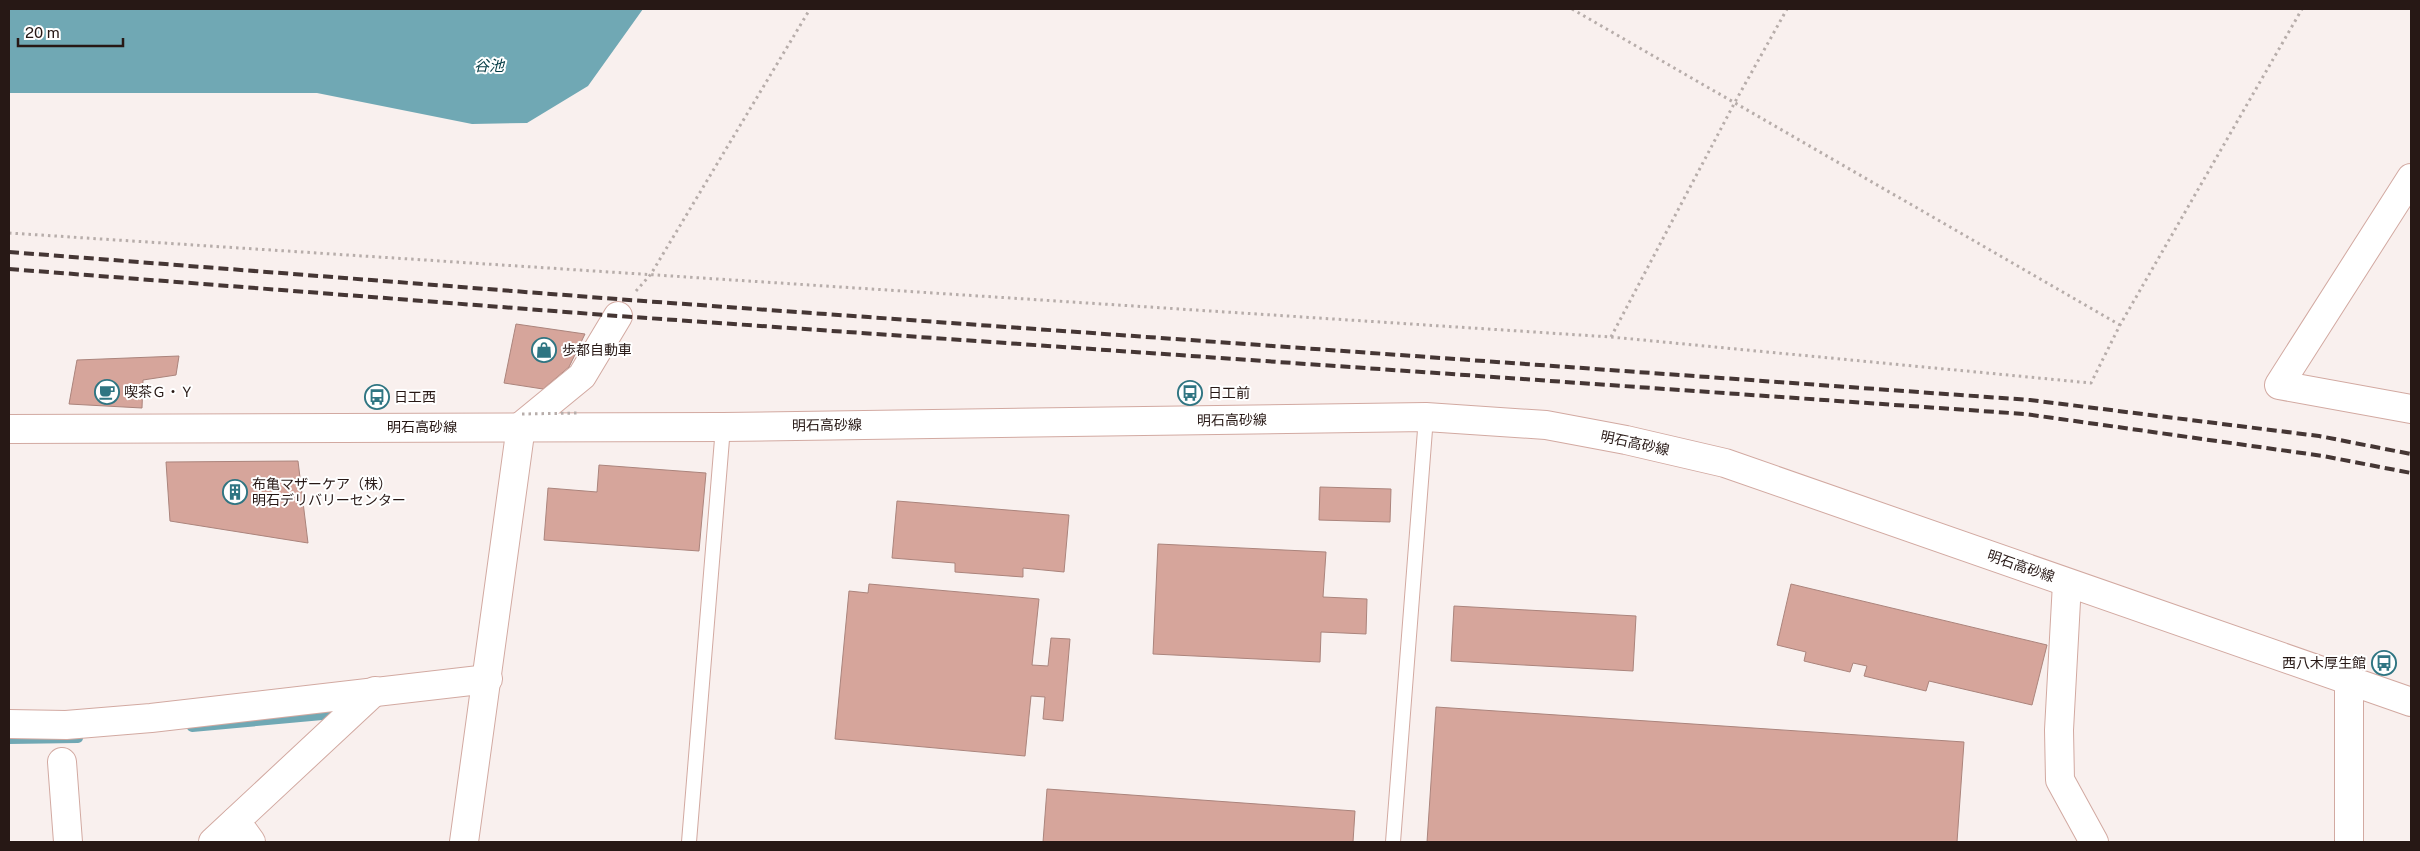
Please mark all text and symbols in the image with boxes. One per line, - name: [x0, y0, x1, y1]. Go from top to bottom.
- scale bar: [18, 15, 122, 47]
- text: 20 m: [25, 24, 60, 41]
- water label: 谷池: [474, 57, 506, 74]
- shop icon: 歩都自動車: [531, 337, 557, 363]
- place label: 歩都自動車: [562, 342, 632, 358]
- cafe icon: 喫茶Ｇ・Ｙ: [94, 379, 120, 405]
- bus stop icon: 日工前: [1177, 380, 1203, 406]
- place label: 喫茶Ｇ・Ｙ: [124, 384, 194, 400]
- bus stop icon: 日工西: [364, 384, 390, 410]
- place label: 日工前: [1208, 385, 1250, 401]
- place label: 日工西: [394, 389, 436, 405]
- street label: 明石高砂線: [1197, 411, 1267, 429]
- street label: 明石高砂線: [792, 416, 862, 434]
- street label: 明石高砂線: [387, 419, 457, 435]
- street label: 明石高砂線: [1599, 428, 1671, 458]
- place label: 布亀マザーケア（株） 明石デリバリーセンター: [252, 476, 406, 508]
- building icon: 布亀マザーケア（株） 明石デリバリーセンター: [222, 479, 248, 505]
- street label: 明石高砂線: [1985, 547, 2057, 585]
- bus stop icon: 西八木厚生館: [2371, 650, 2397, 676]
- place label: 西八木厚生館: [2282, 655, 2366, 671]

